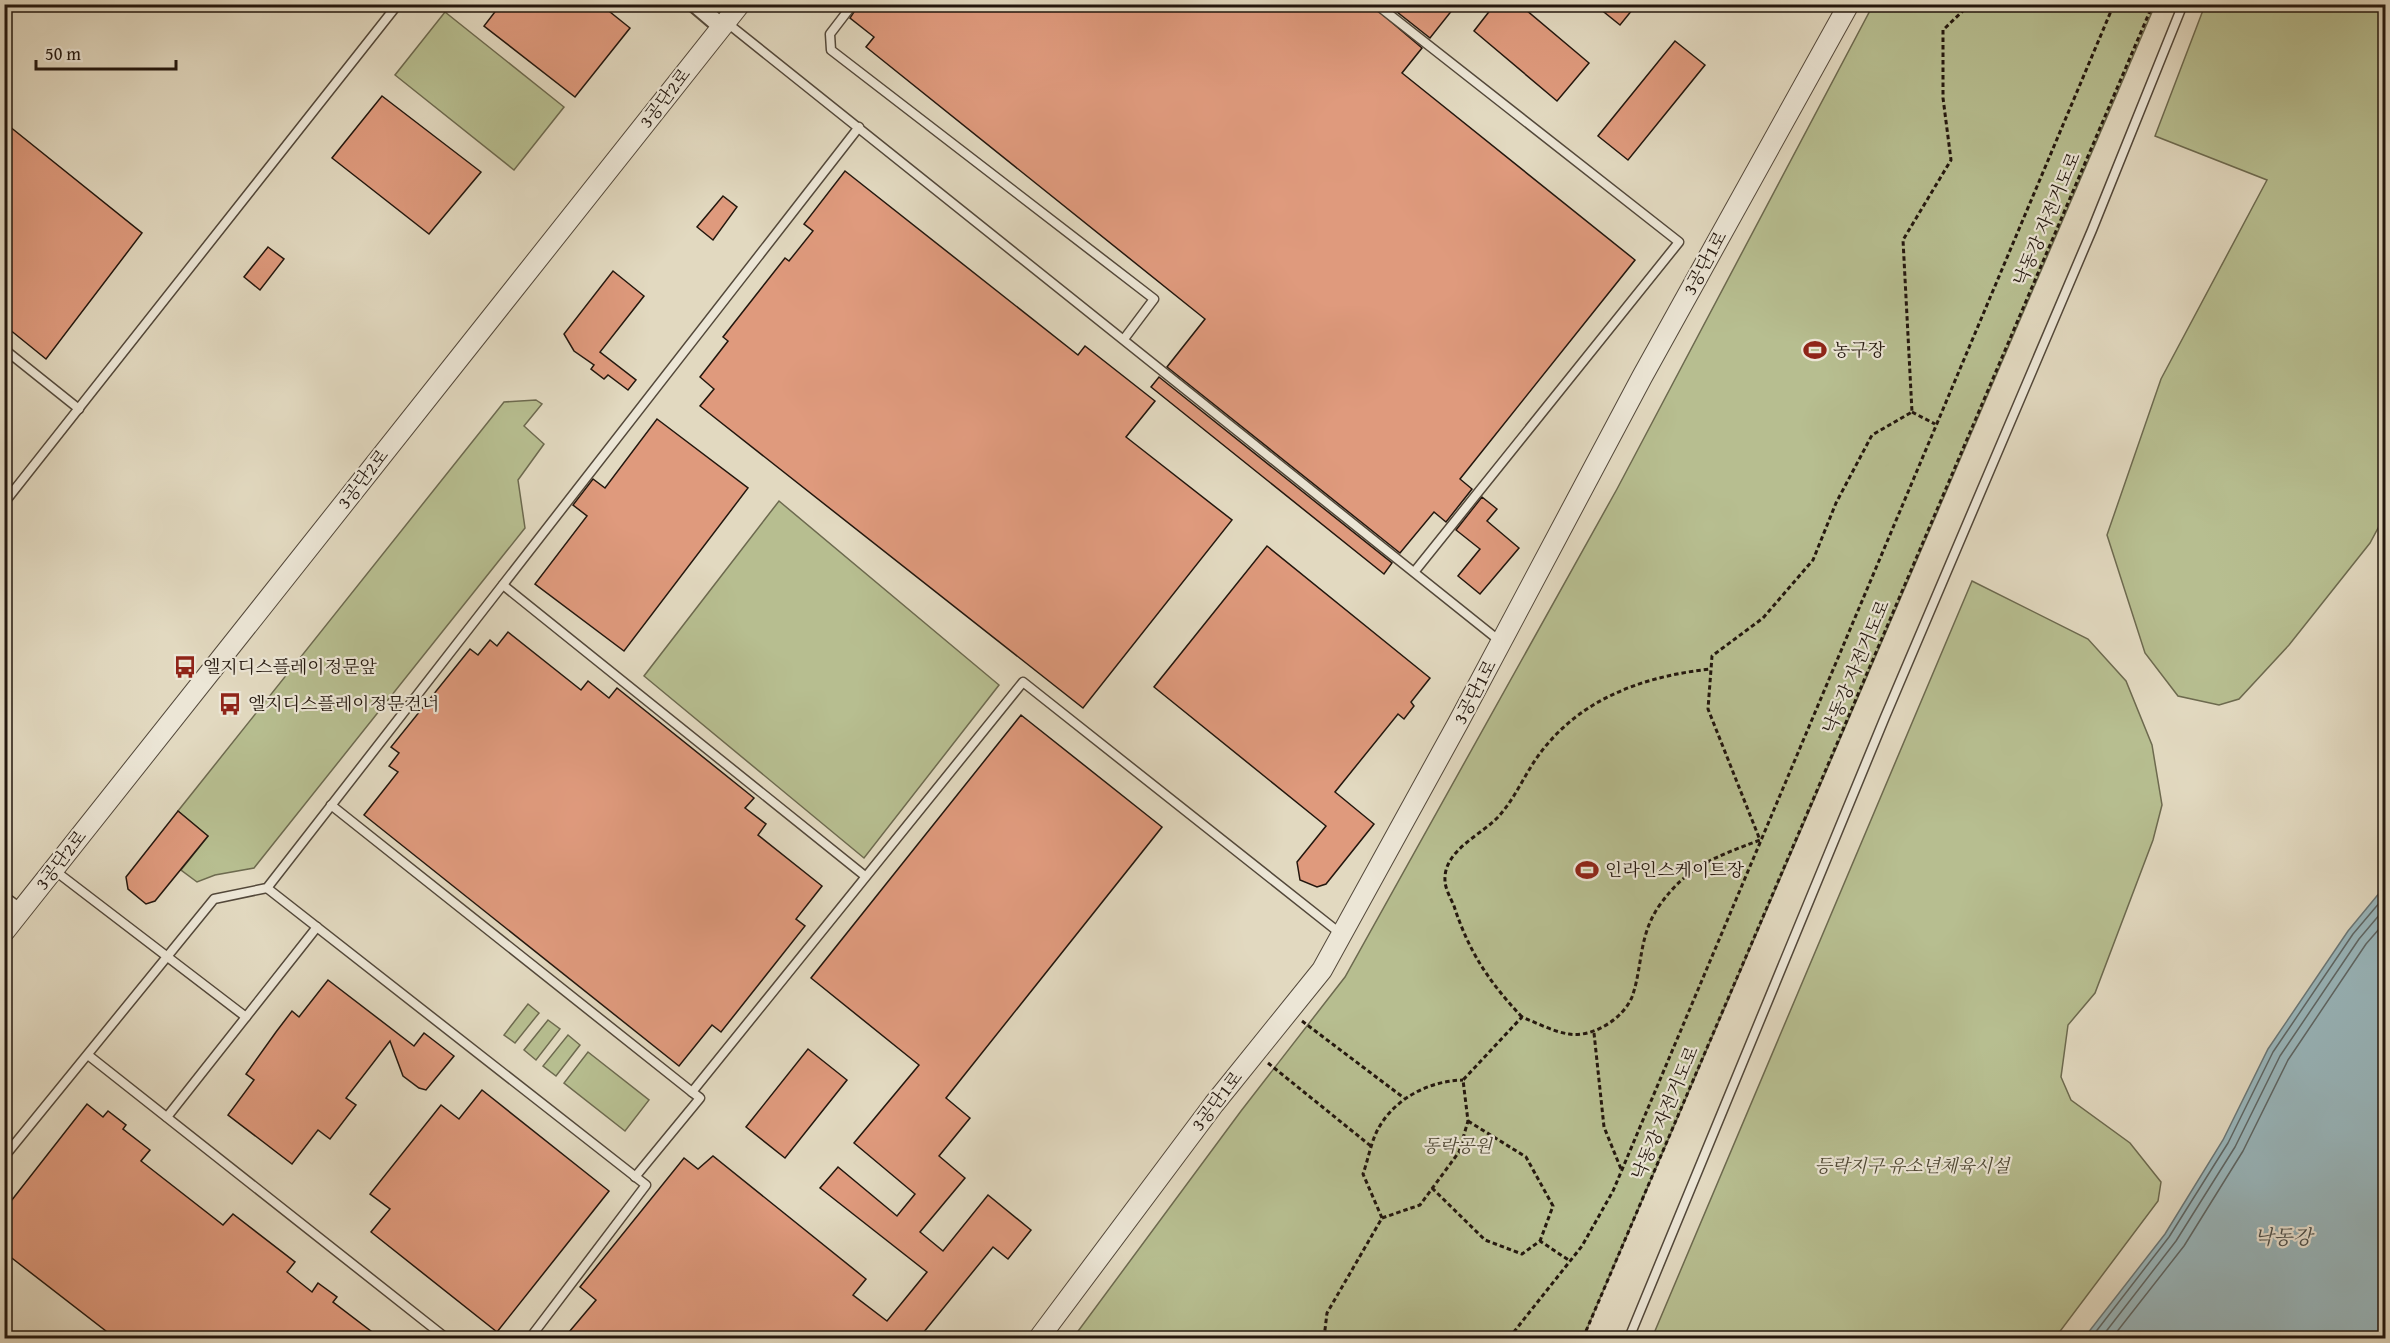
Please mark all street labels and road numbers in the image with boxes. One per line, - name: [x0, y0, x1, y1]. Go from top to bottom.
- street label: 3공단2로: [633, 62, 697, 133]
- street label: 낙동강 자전거도로: [2006, 148, 2087, 290]
- street label: 3공단1로: [1676, 226, 1733, 300]
- street label: 3공단2로: [331, 443, 395, 514]
- street label: 낙동강 자전거도로: [1815, 596, 1896, 738]
- street label: 3공단1로: [1446, 655, 1503, 729]
- street label: 3공단2로: [29, 824, 93, 895]
- street label: 낙동강 자전거도로: [1624, 1042, 1705, 1184]
- street label: 3공단1로: [1185, 1065, 1249, 1136]

